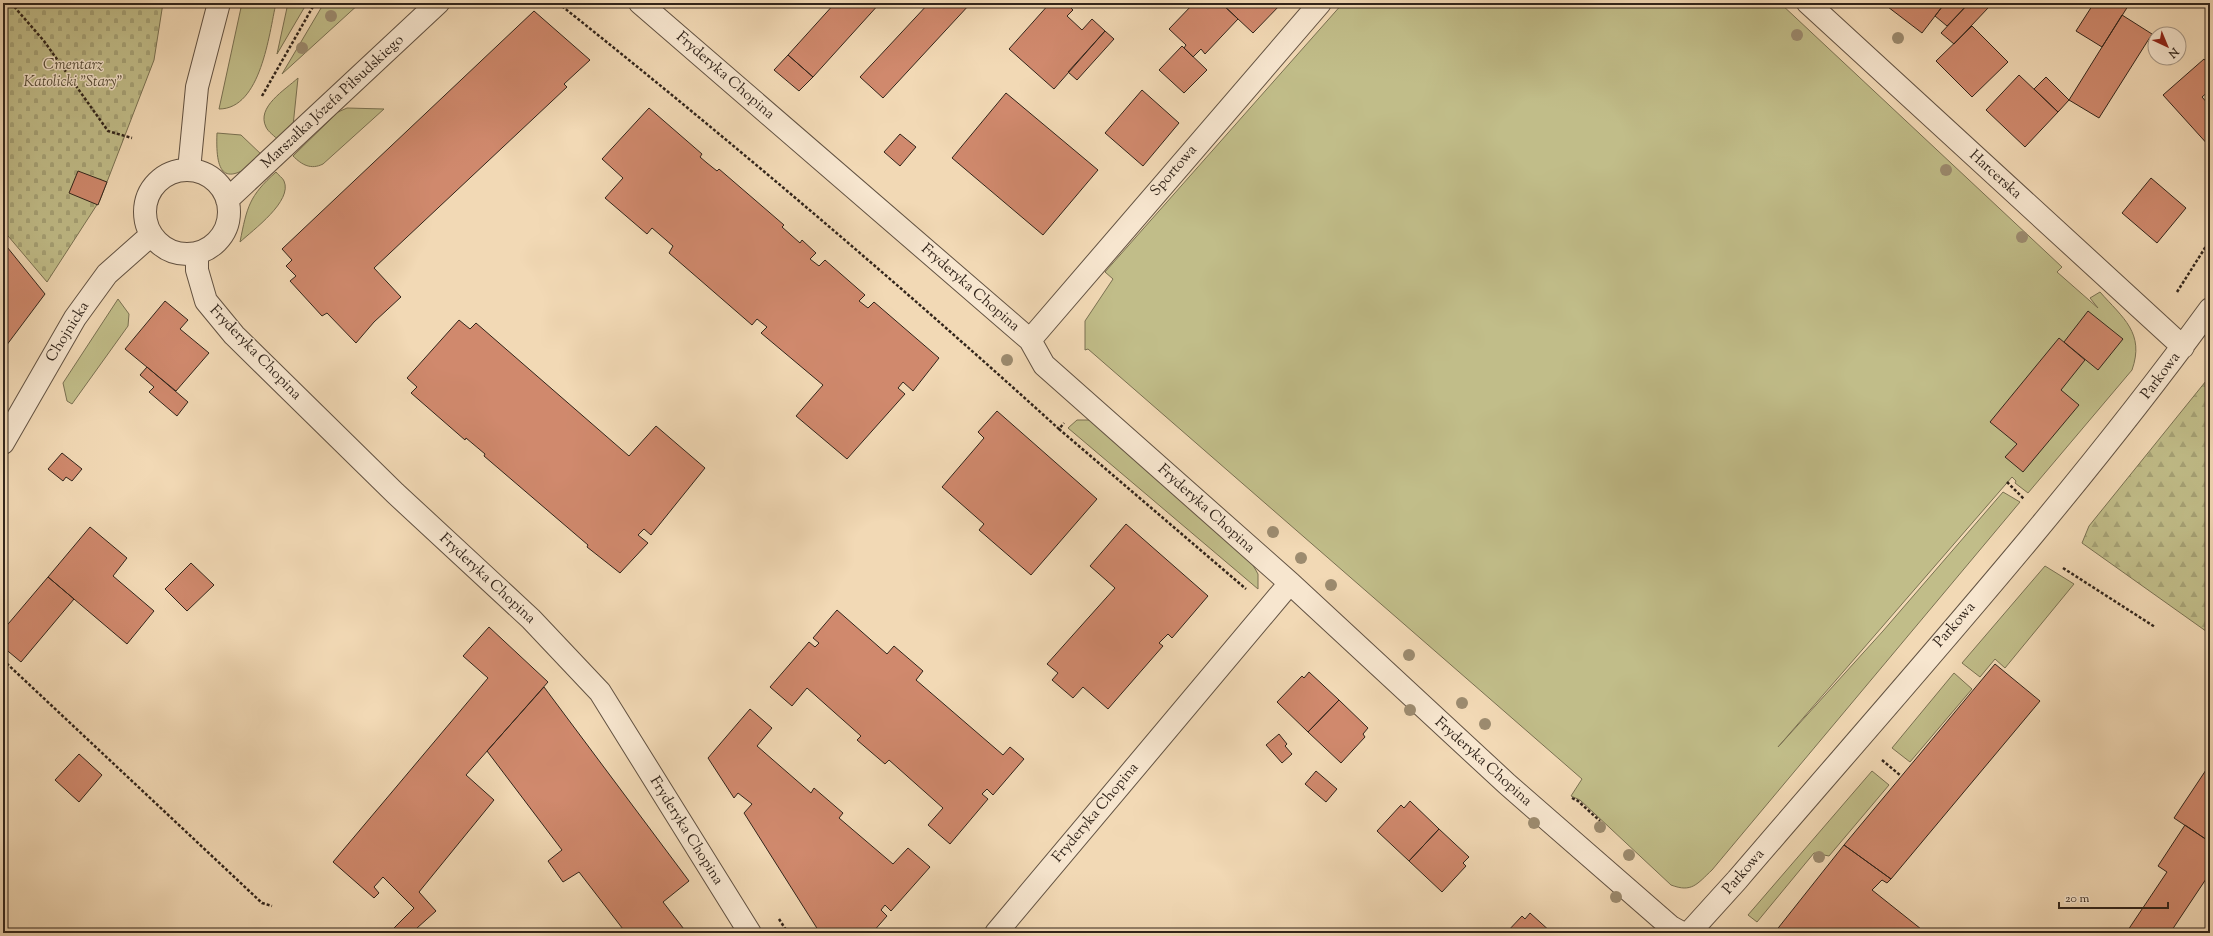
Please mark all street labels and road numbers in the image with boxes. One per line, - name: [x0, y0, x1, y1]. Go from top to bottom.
- street label: Fryderyka Chopina: [671, 27, 779, 125]
- street label: Marszałka Józefa Piłsudskiego: [257, 30, 409, 174]
- street label: Sportowa: [1146, 141, 1202, 201]
- street label: Harcerska: [1964, 146, 2026, 204]
- street label: Fryderyka Chopina: [916, 239, 1024, 337]
- street label: Chojnicka: [41, 298, 95, 366]
- street label: Fryderyka Chopina: [204, 301, 306, 405]
- street label: Parkowa: [2136, 348, 2186, 404]
- street label: Fryderyka Chopina: [1153, 459, 1259, 559]
- street label: Fryderyka Chopina: [434, 529, 540, 629]
- street label: Parkowa: [1929, 598, 1981, 652]
- street label: Fryderyka Chopina: [1430, 712, 1536, 812]
- street label: Fryderyka Chopina: [1048, 758, 1144, 868]
- street label: Fryderyka Chopina: [644, 773, 728, 890]
- street label: Parkowa: [1718, 845, 1770, 899]

